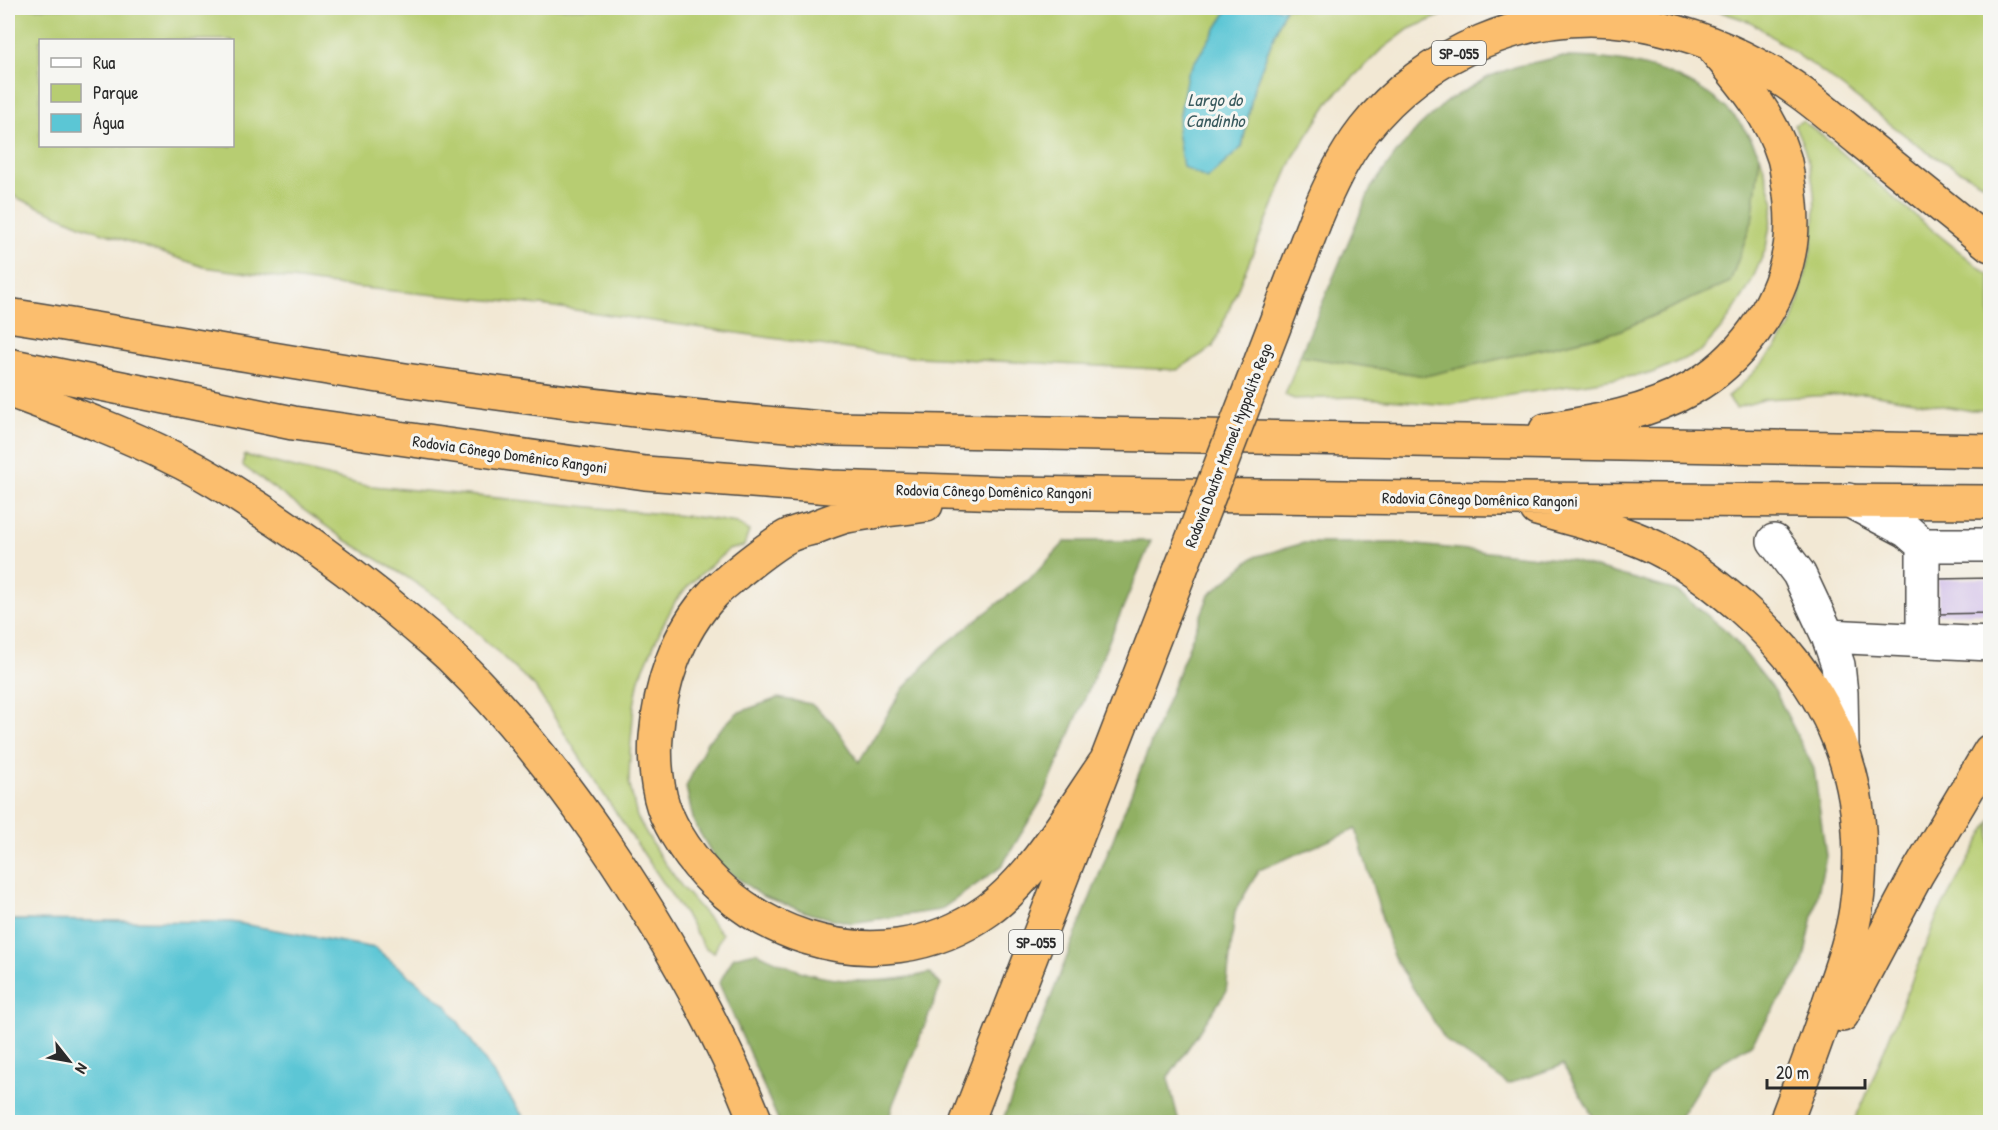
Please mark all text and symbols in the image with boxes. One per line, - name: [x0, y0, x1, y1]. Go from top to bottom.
- legend: [39, 39, 234, 147]
- road number: SP-055: [1432, 41, 1486, 65]
- text: Rua: [93, 50, 115, 75]
- text: Parque: [93, 80, 138, 105]
- water label: Largo do Candinho: [1185, 87, 1246, 133]
- text: Água: [93, 110, 124, 135]
- street label: Rodovia Doutor Manoel Hyppolito Rego: [1179, 339, 1277, 550]
- street label: Rodovia Cônego Domênico Rangoni: [411, 429, 609, 479]
- street label: Rodovia Cônego Domênico Rangoni: [896, 478, 1092, 504]
- street label: Rodovia Cônego Domênico Rangoni: [1382, 486, 1578, 512]
- road number: SP-055: [1009, 930, 1063, 954]
- north arrow: [39, 1031, 99, 1091]
- scale bar: [1767, 1052, 1864, 1090]
- text: N: [70, 1059, 93, 1078]
- text: 20 m: [1776, 1060, 1809, 1085]

